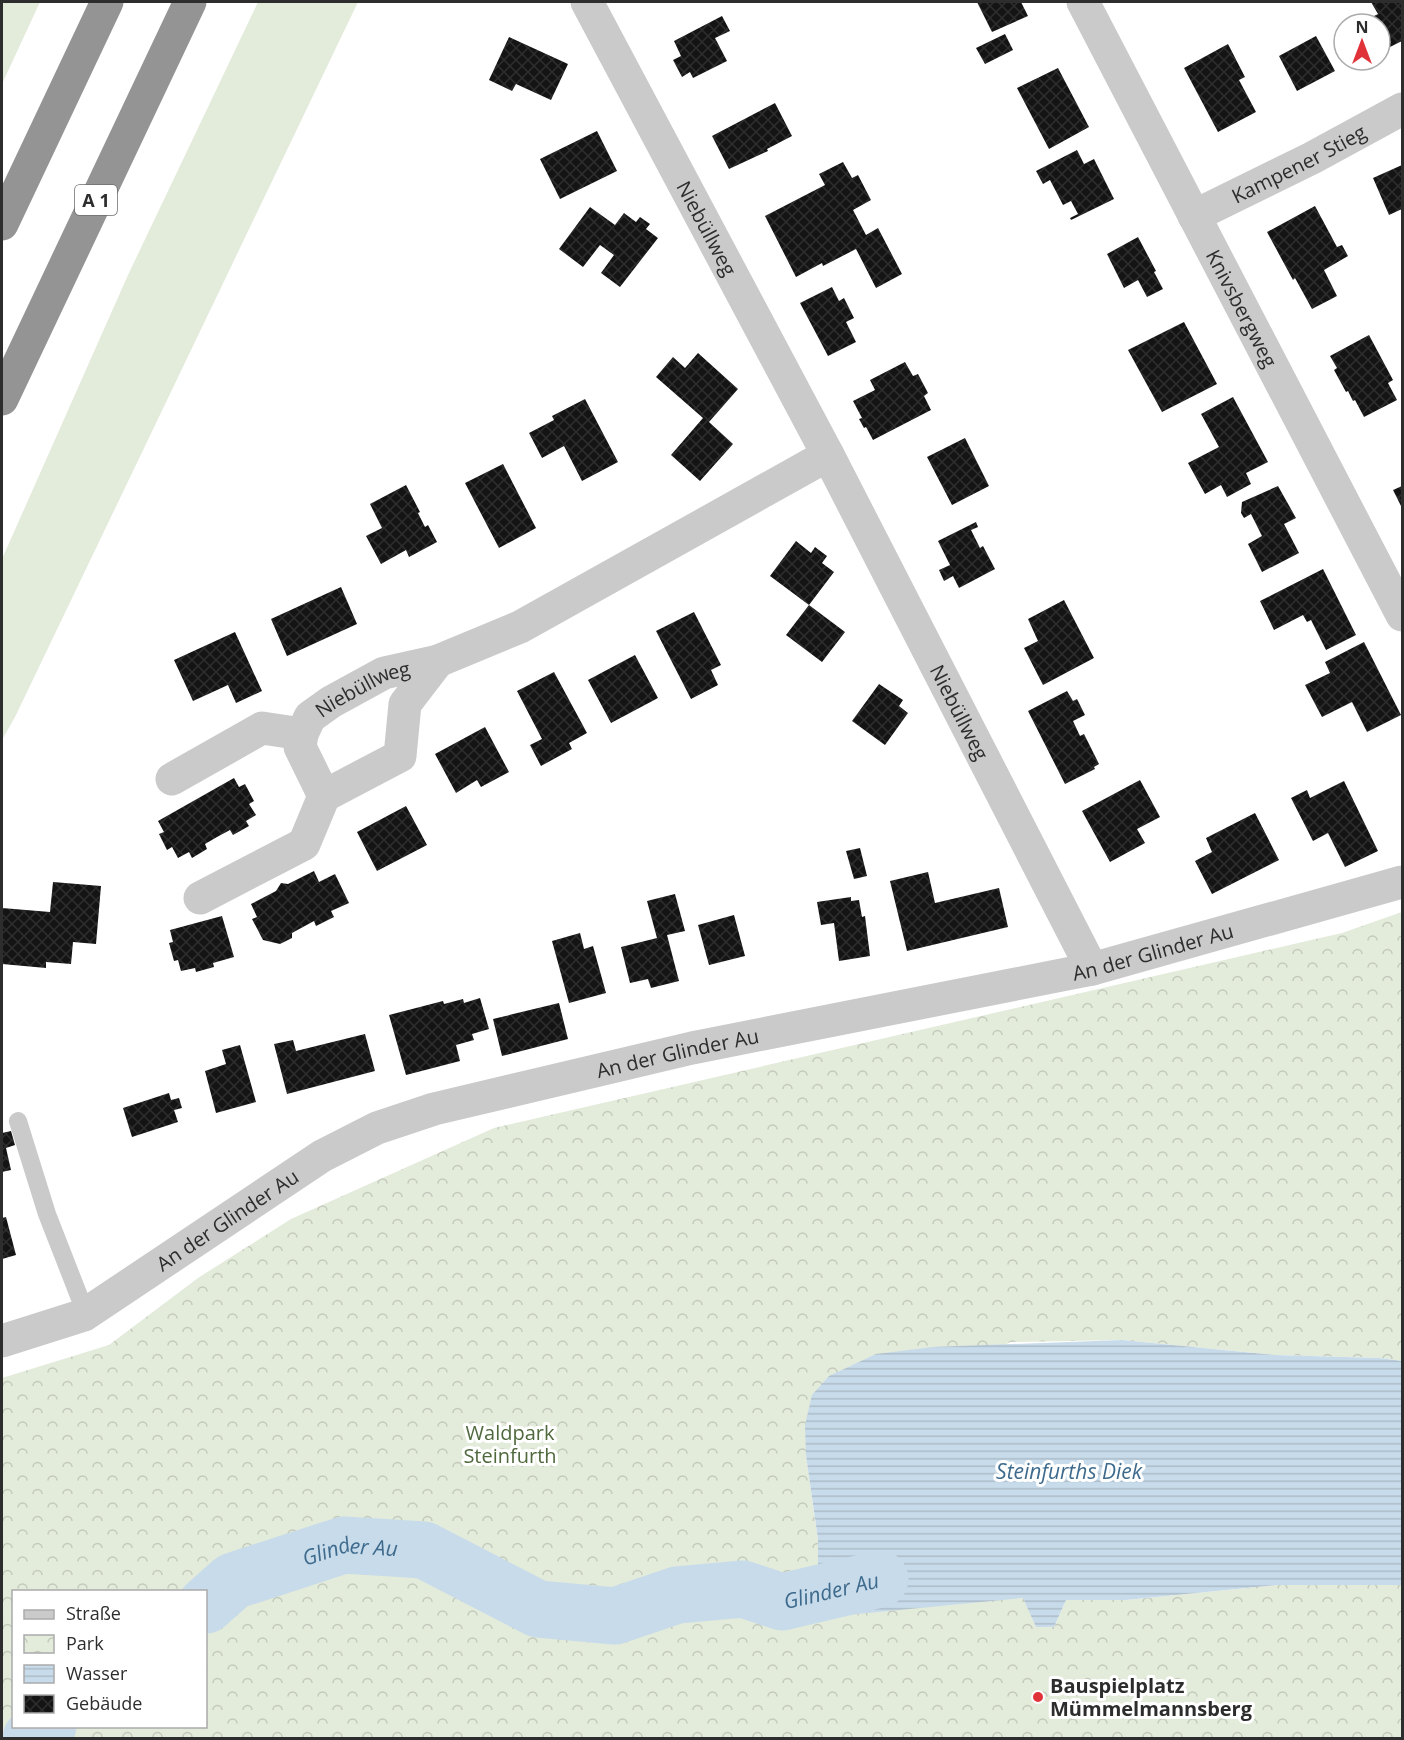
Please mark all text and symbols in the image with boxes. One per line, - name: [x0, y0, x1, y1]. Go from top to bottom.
- north arrow: [1332, 12, 1392, 72]
- text: N: [1355, 16, 1369, 38]
- street label: Kampener Stieg: [1227, 118, 1371, 209]
- street label: Niebüllweg: [671, 176, 744, 280]
- road number: A 1: [75, 185, 117, 215]
- street label: Knivsbergweg: [1200, 244, 1284, 372]
- street label: Niebüllweg: [309, 654, 413, 723]
- street label: Niebüllweg: [924, 660, 996, 764]
- street label: An der Glinder Au: [1070, 917, 1236, 986]
- street label: An der Glinder Au: [593, 1022, 761, 1084]
- street label: An der Glinder Au: [151, 1162, 303, 1277]
- park label: Waldpark Steinfurth: [463, 1419, 557, 1469]
- water label: Steinfurths Diek: [996, 1457, 1143, 1485]
- water label: Glinder Au: [298, 1530, 399, 1572]
- water label: Glinder Au: [781, 1566, 882, 1615]
- legend: [12, 1590, 207, 1728]
- text: Straße: [66, 1601, 121, 1625]
- text: Park: [66, 1631, 104, 1655]
- text: Wasser: [66, 1661, 128, 1685]
- place label: Bauspielplatz Mümmelmannsberg: [1050, 1672, 1253, 1722]
- marker: Bauspielplatz Mümmelmannsberg: [1031, 1690, 1045, 1704]
- text: Gebäude: [66, 1691, 142, 1715]

